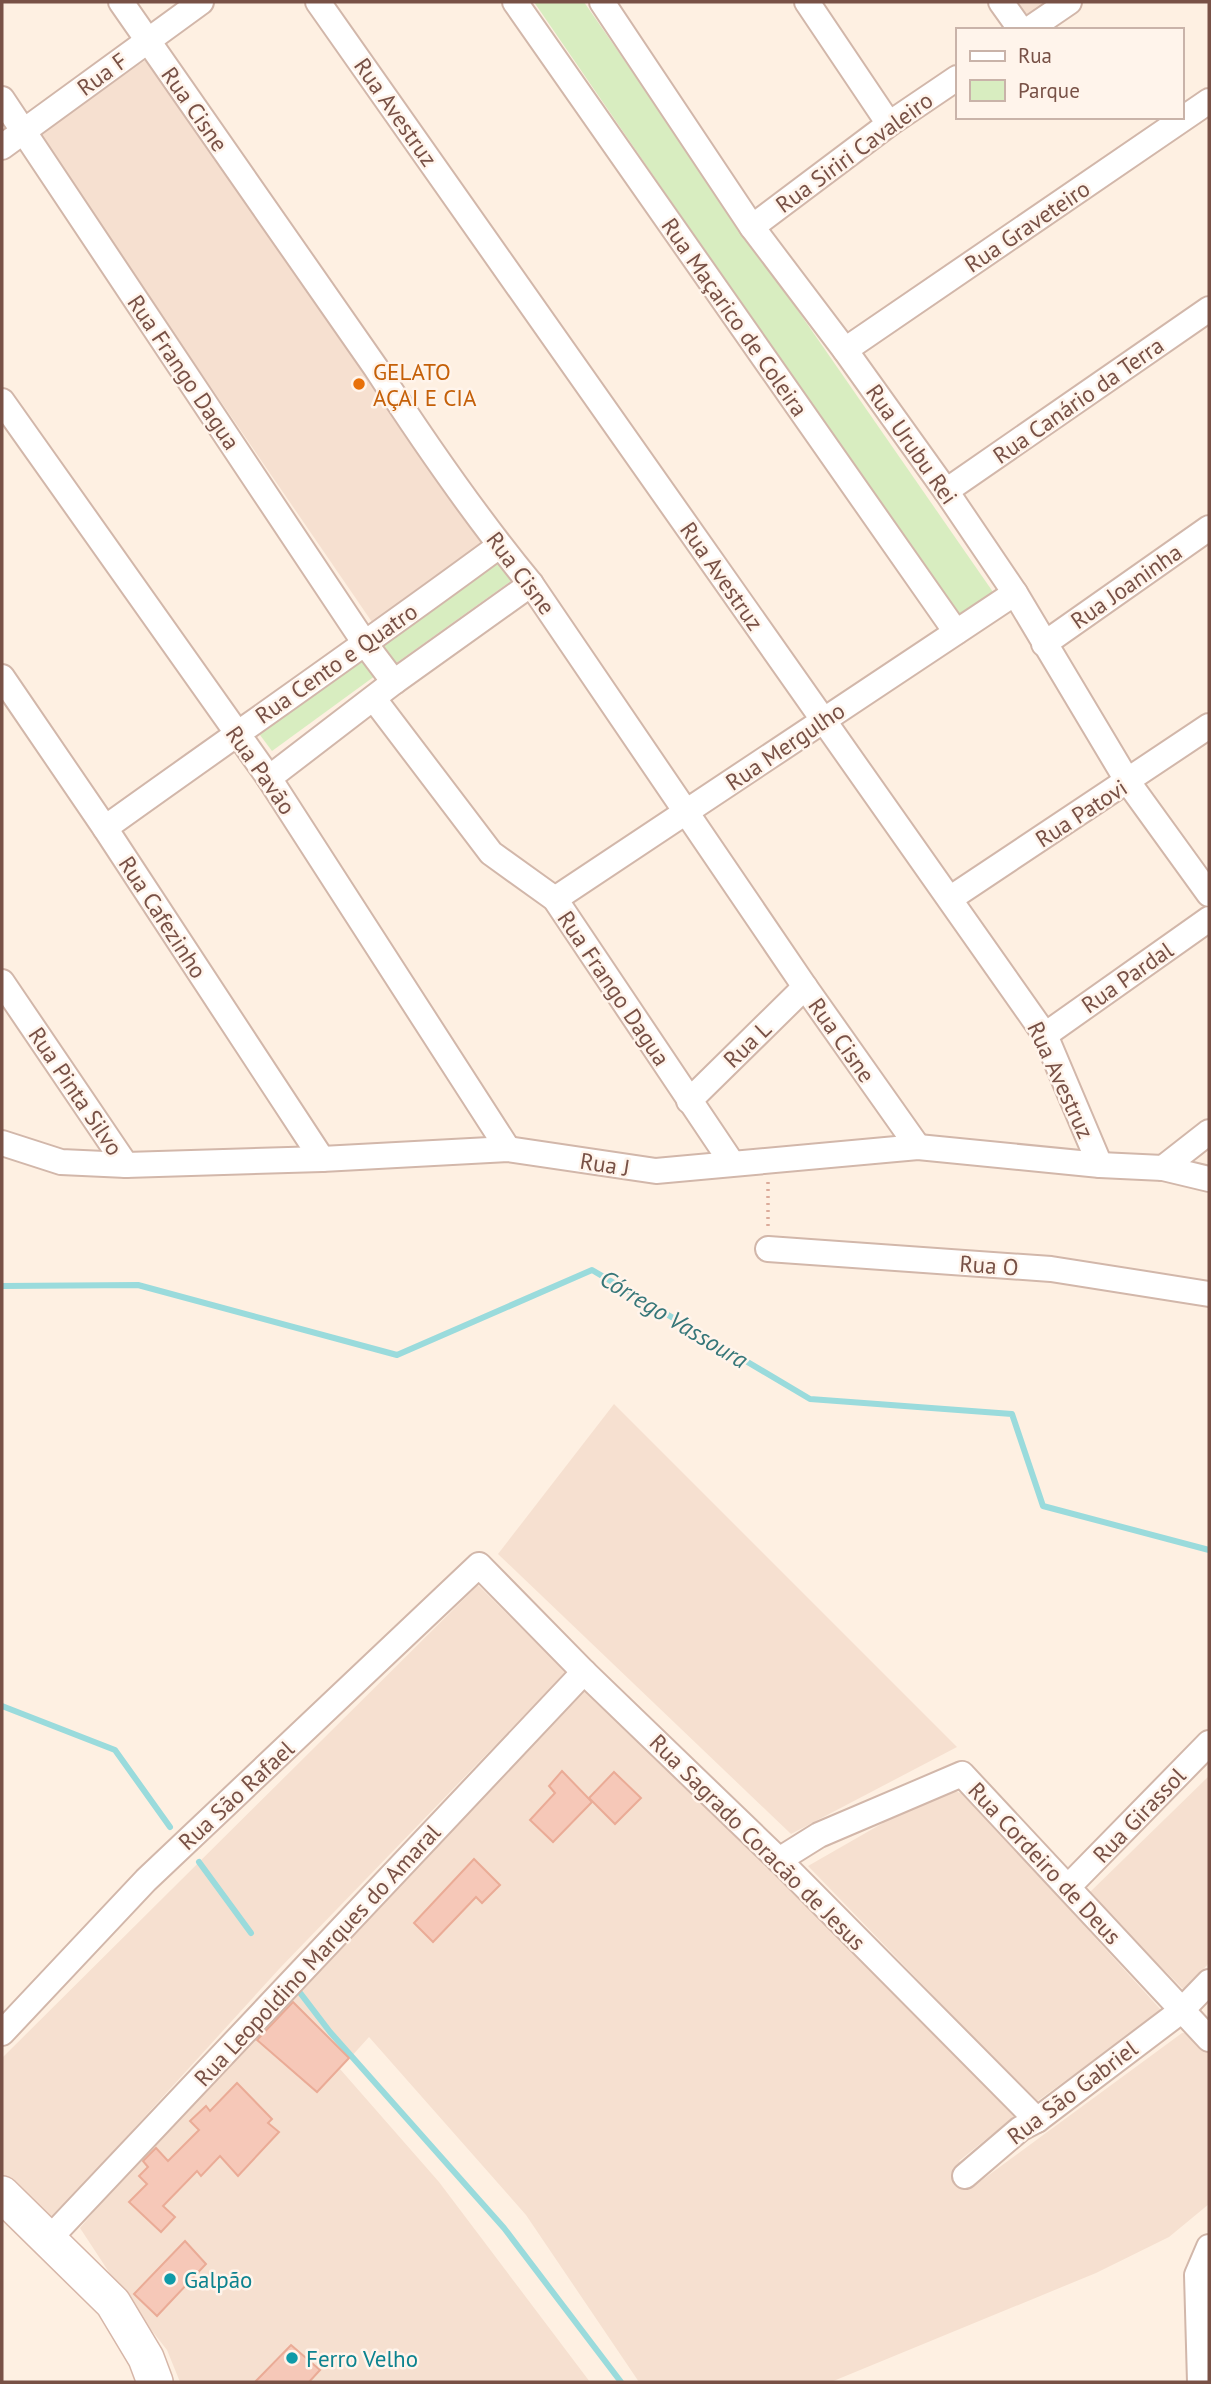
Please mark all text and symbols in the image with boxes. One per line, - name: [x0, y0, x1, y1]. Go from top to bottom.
- legend: [956, 28, 1183, 119]
- text: Rua: [1018, 42, 1052, 69]
- street label: Rua F: [71, 46, 133, 102]
- street label: Rua Avestruz: [348, 52, 444, 172]
- street label: Rua Cisne: [155, 61, 235, 157]
- text: Parque: [1018, 77, 1080, 104]
- street label: Rua Siriri Cavaleiro: [770, 85, 938, 219]
- street label: Rua Graveteiro: [959, 174, 1095, 278]
- street label: Rua Maçarico de Coleira: [656, 212, 814, 422]
- street label: Rua Frango Dagua: [122, 289, 246, 455]
- street label: Rua Canário da Terra: [987, 330, 1169, 470]
- place label: GELATO AÇAI E CIA: [373, 357, 477, 412]
- marker: GELATO AÇAI E CIA: [351, 376, 367, 392]
- street label: Rua Urubu Rei: [860, 378, 964, 510]
- street label: Rua Avestruz: [674, 516, 770, 636]
- street label: Rua Cisne: [480, 526, 562, 620]
- street label: Rua Joaninha: [1065, 537, 1187, 635]
- street label: Rua Cento e Quatro: [249, 596, 423, 730]
- street label: Rua Mergulho: [720, 696, 850, 796]
- street label: Rua Pavão: [220, 720, 302, 820]
- street label: Rua Patovi: [1030, 773, 1132, 853]
- street label: Rua Cafezinho: [113, 850, 213, 984]
- street label: Rua Frango Dagua: [552, 905, 676, 1071]
- street label: Rua Pardal: [1076, 935, 1179, 1019]
- street label: Rua Cisne: [802, 992, 882, 1088]
- street label: Rua L: [717, 1014, 777, 1074]
- street label: Rua Avestruz: [1021, 1017, 1101, 1143]
- street label: Rua Pinta Silvo: [22, 1021, 130, 1161]
- street label: Rua J: [578, 1146, 632, 1182]
- street label: Rua O: [958, 1248, 1020, 1282]
- water label: Córrego Vassoura: [594, 1263, 754, 1376]
- street label: Rua Sagrado Coracão de Jesus: [644, 1728, 872, 1956]
- street label: Rua São Rafael: [172, 1734, 300, 1856]
- street label: Rua Girassol: [1086, 1761, 1192, 1869]
- street label: Rua Cordeiro de Deus: [962, 1776, 1128, 1950]
- street label: Rua Leopoldino Marques do Amaral: [188, 1818, 446, 2092]
- street label: Rua São Gabriel: [1001, 2033, 1143, 2150]
- place label: Galpão: [184, 2265, 252, 2294]
- marker: Galpão: [162, 2271, 178, 2287]
- place label: Ferro Velho: [306, 2344, 418, 2373]
- marker: Ferro Velho: [284, 2350, 300, 2366]

